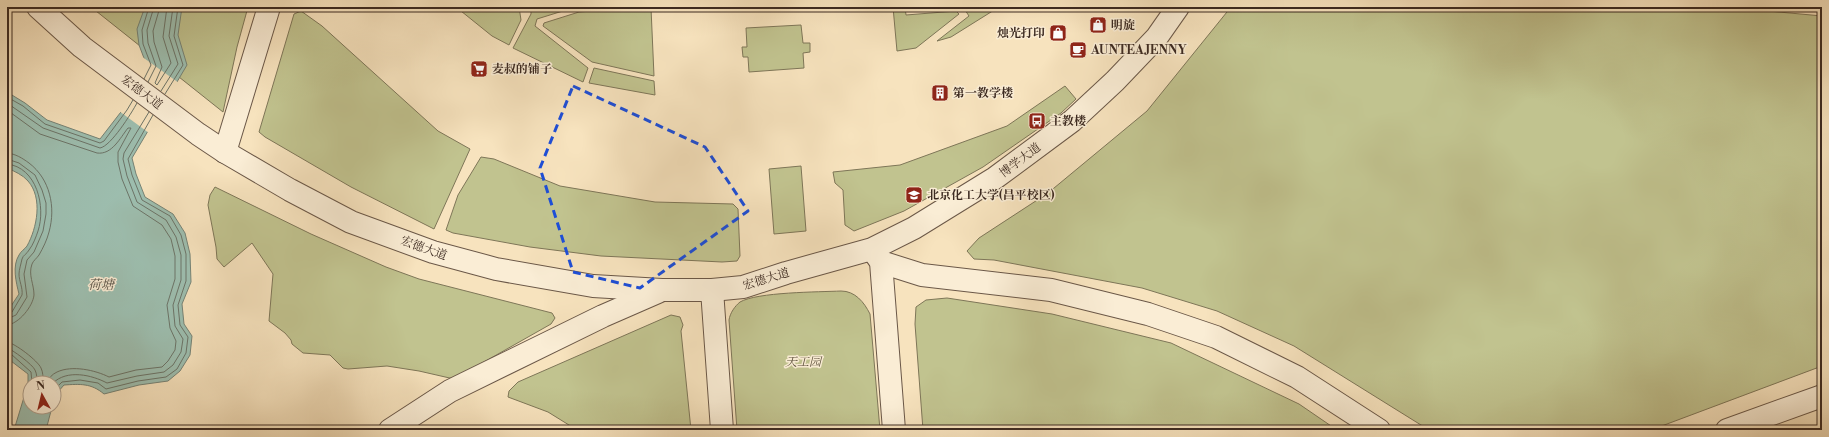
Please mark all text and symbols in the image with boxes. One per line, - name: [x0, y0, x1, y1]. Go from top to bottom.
- shop icon: 明旋: [1088, 15, 1108, 35]
- place label: 明旋: [1111, 18, 1135, 33]
- shop icon: 烛光打印: [1048, 23, 1068, 43]
- place label: 烛光打印: [997, 26, 1045, 41]
- cafe icon: AUNTEA JENNY: [1068, 40, 1088, 60]
- place label: AUNTEA JENNY: [1090, 43, 1187, 58]
- supermarket icon: 麦叔的铺子: [469, 59, 489, 79]
- place label: 麦叔的铺子: [492, 62, 552, 77]
- street label: 宏德大道: [118, 72, 165, 113]
- building icon: 第一教学楼: [930, 83, 950, 103]
- place label: 第一教学楼: [953, 86, 1013, 101]
- bus stop icon: 主教楼: [1027, 111, 1047, 131]
- place label: 主教楼: [1050, 114, 1086, 129]
- street label: 博学大道: [997, 140, 1044, 181]
- school or university icon: 北京化工大学(昌平校区): [904, 185, 924, 205]
- place label: 北京化工大学(昌平校区): [927, 188, 1055, 203]
- street label: 宏德大道: [399, 233, 449, 264]
- street label: 宏德大道: [741, 265, 791, 294]
- water label: 荷塘: [88, 277, 116, 293]
- park label: 天工园: [785, 355, 823, 370]
- north arrow: [22, 375, 62, 415]
- text: N: [35, 379, 46, 394]

